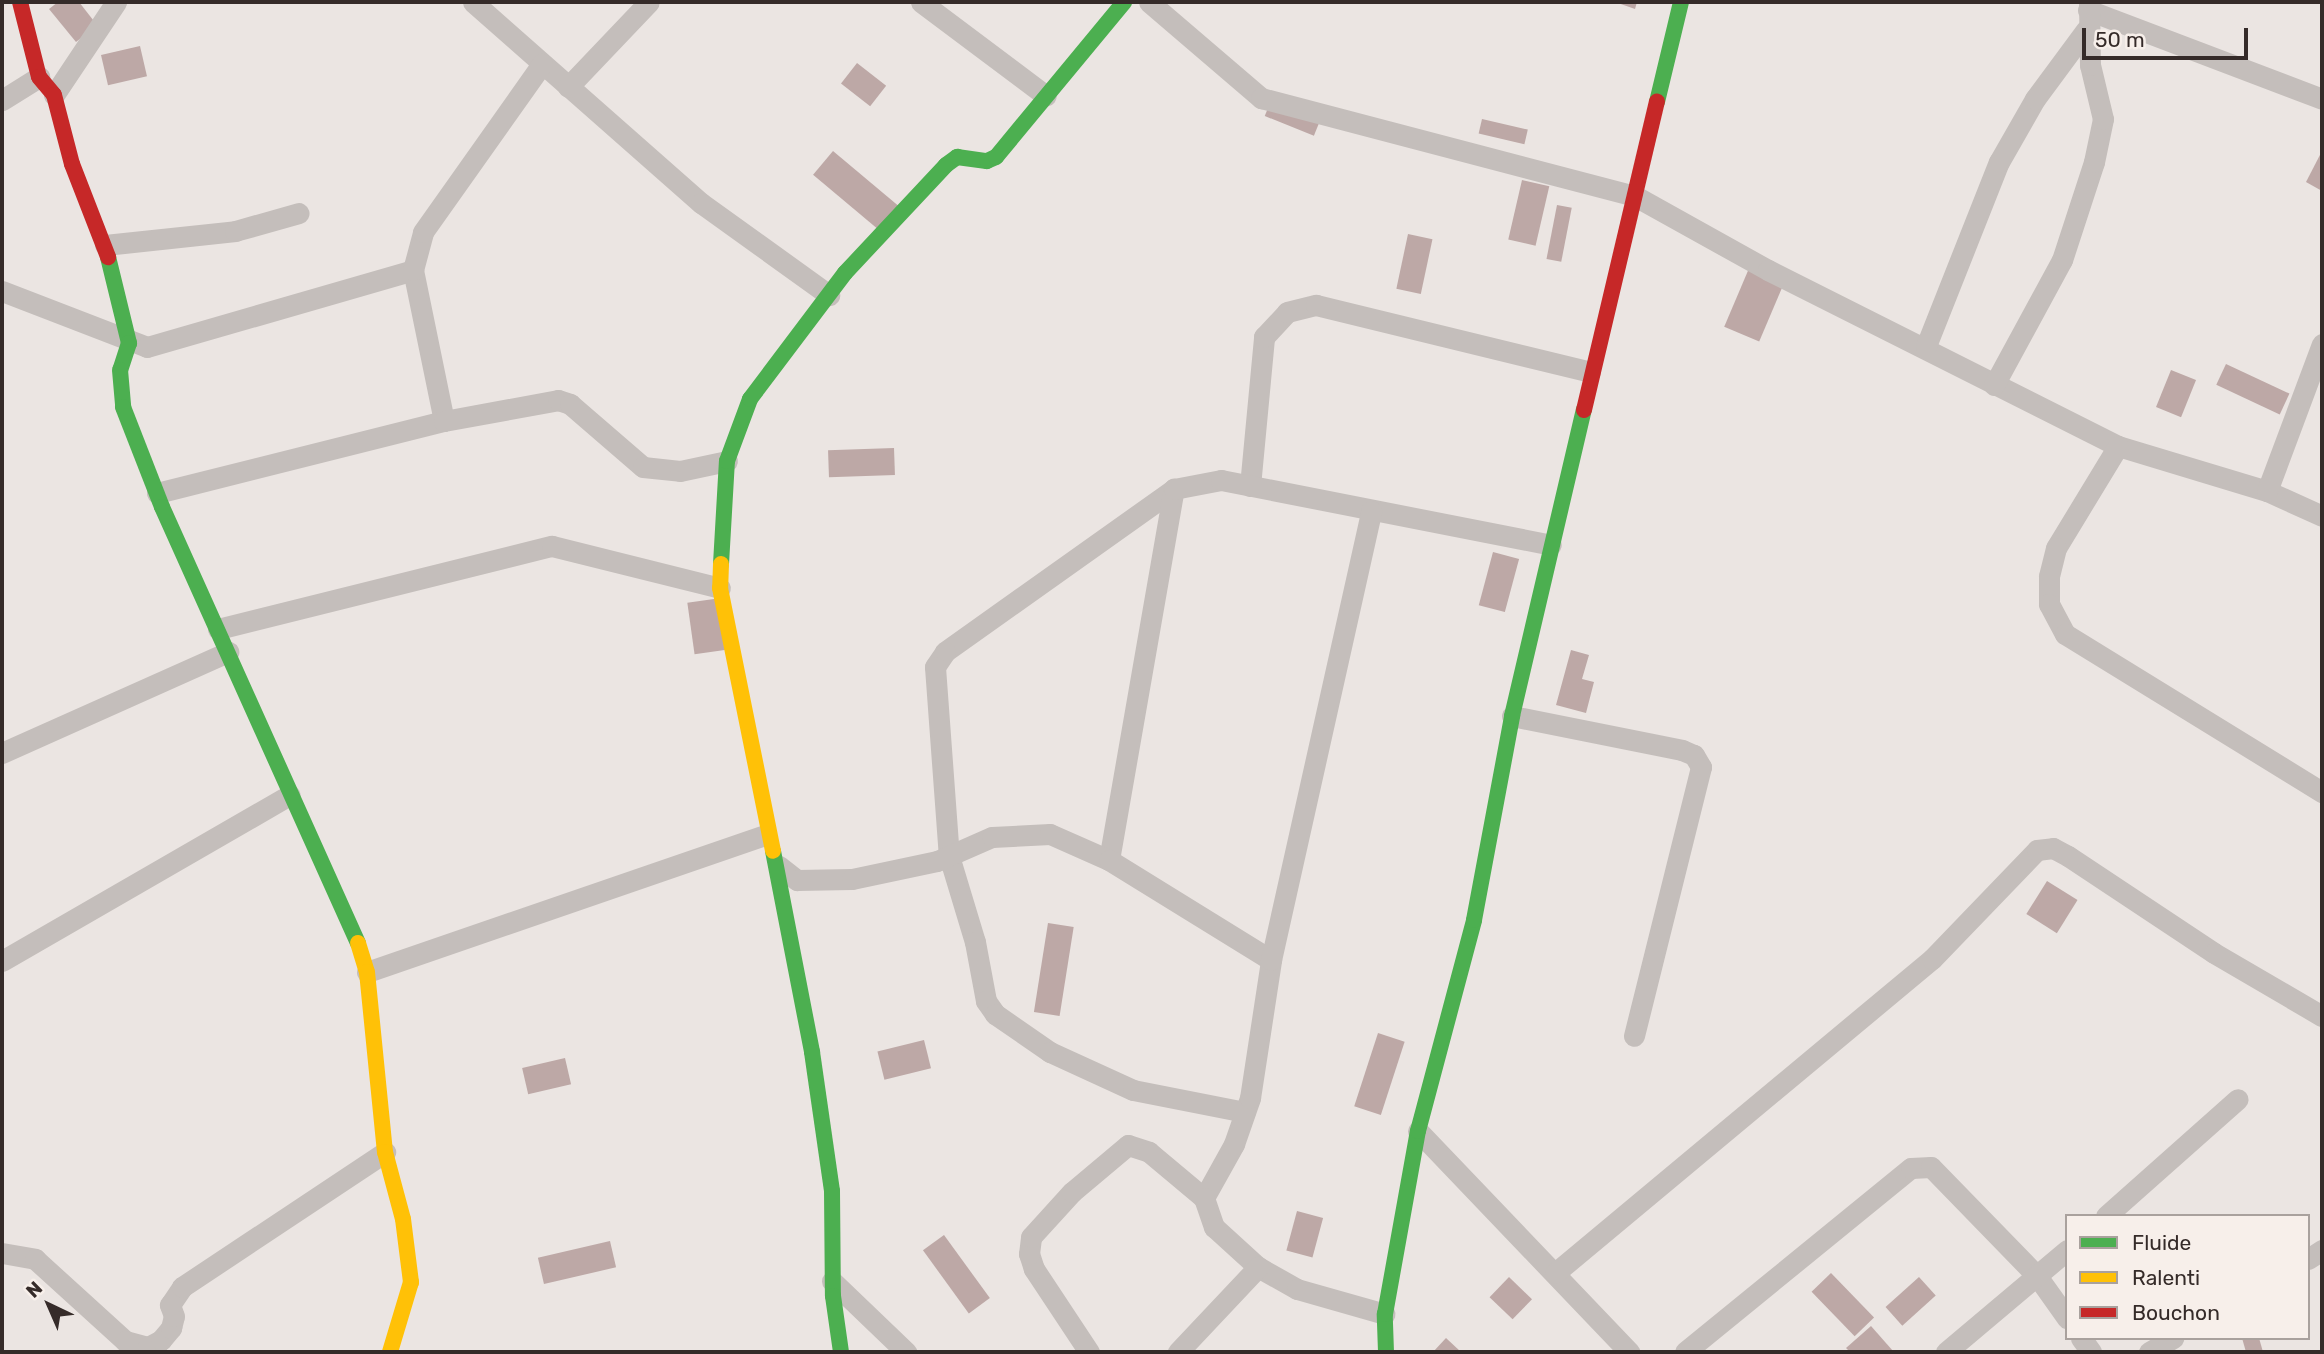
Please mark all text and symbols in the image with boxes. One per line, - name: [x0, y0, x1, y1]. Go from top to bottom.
- scale bar: [2086, 14, 2252, 58]
- text: 50 m: [2095, 27, 2145, 52]
- legend: [2065, 1214, 2310, 1340]
- text: Fluide: [2132, 1230, 2191, 1255]
- text: Ralenti: [2132, 1265, 2200, 1290]
- north arrow: [14, 1270, 84, 1340]
- text: N: [21, 1277, 47, 1303]
- text: Bouchon: [2132, 1300, 2220, 1325]

